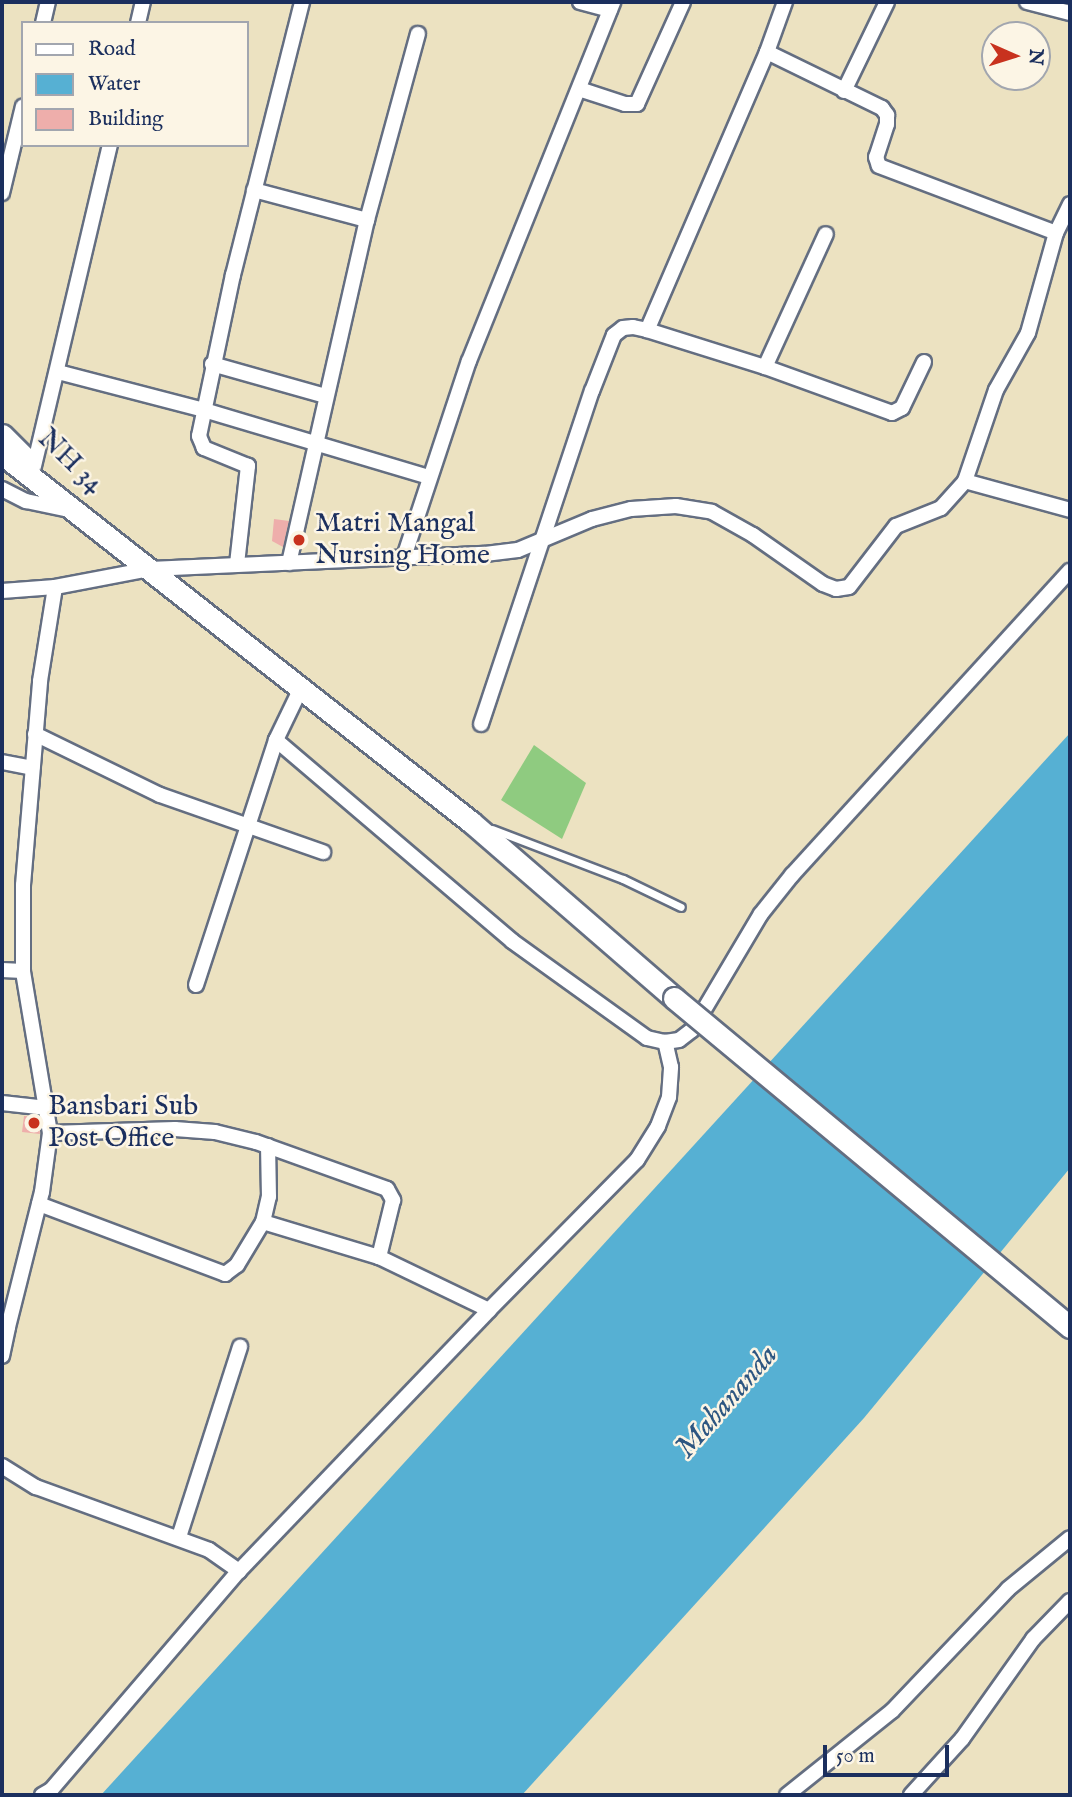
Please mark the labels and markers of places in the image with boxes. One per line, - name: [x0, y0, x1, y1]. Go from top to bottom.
- place label: Matri Mangal Nursing Home: [315, 507, 490, 573]
- marker: Matri Mangal Nursing Home: [289, 530, 309, 550]
- place label: Bansbari Sub Post Office: [48, 1090, 198, 1156]
- marker: Bansbari Sub Post Office: [26, 1115, 42, 1131]

